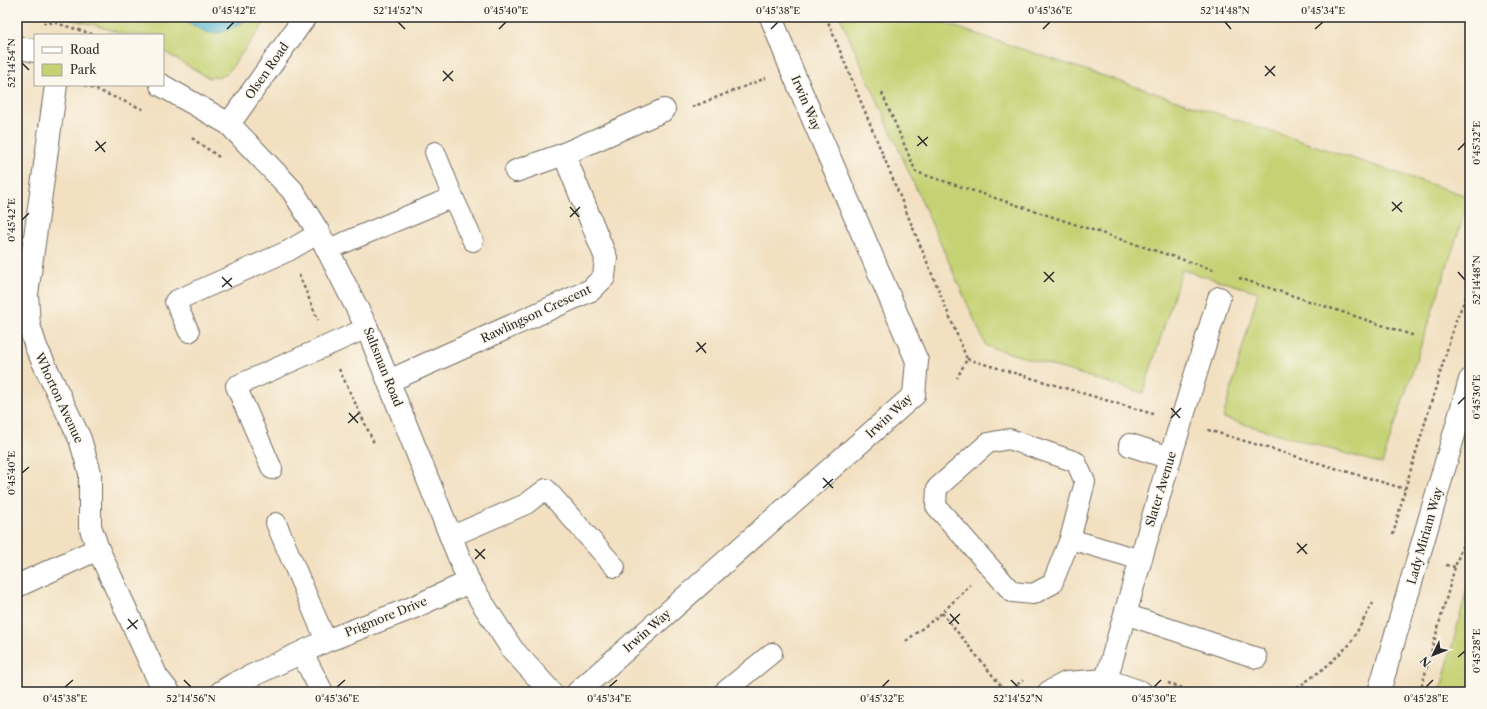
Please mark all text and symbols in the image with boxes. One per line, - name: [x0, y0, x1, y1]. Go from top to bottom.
- text: 0°45'42"E: [212, 4, 256, 17]
- text: 52°14'52"N: [373, 4, 423, 17]
- text: 0°45'40"E: [484, 4, 528, 17]
- text: 0°45'38"E: [756, 4, 800, 17]
- text: 0°45'36"E: [1028, 4, 1072, 17]
- text: 52°14'48"N: [1200, 4, 1250, 17]
- text: 0°45'34"E: [1301, 4, 1345, 17]
- legend: [34, 34, 164, 86]
- text: 52°14'54"N: [5, 38, 18, 88]
- street label: Olsen Road: [242, 39, 292, 102]
- text: Road: [70, 42, 100, 57]
- text: Park: [70, 62, 97, 77]
- street label: Irwin Way: [788, 73, 825, 133]
- text: 0°45'32"E: [1470, 121, 1483, 165]
- text: 0°45'42"E: [5, 198, 18, 242]
- text: 52°14'48"N: [1470, 255, 1483, 305]
- street label: Rawlingson Crescent: [478, 281, 594, 346]
- street label: Saltsman Road: [361, 325, 406, 409]
- street label: Whorton Avenue: [32, 349, 87, 446]
- text: 0°45'30"E: [1470, 375, 1483, 419]
- street label: Irwin Way: [862, 390, 915, 441]
- street label: Slater Avenue: [1142, 449, 1179, 528]
- text: 0°45'40"E: [5, 451, 18, 495]
- street label: Lady Miriam Way: [1403, 485, 1446, 586]
- street label: Prigmore Drive: [342, 593, 429, 640]
- street label: Irwin Way: [620, 606, 674, 655]
- text: 0°45'28"E: [1470, 629, 1483, 673]
- north arrow: [1413, 635, 1453, 675]
- text: N: [1417, 653, 1434, 670]
- text: 0°45'38"E: [43, 692, 87, 705]
- text: 52°14'56"N: [166, 692, 216, 705]
- text: 0°45'36"E: [315, 692, 359, 705]
- text: 0°45'34"E: [587, 692, 631, 705]
- text: 0°45'32"E: [860, 692, 904, 705]
- text: 52°14'52"N: [993, 692, 1043, 705]
- text: 0°45'30"E: [1132, 692, 1176, 705]
- text: 0°45'28"E: [1404, 692, 1448, 705]

